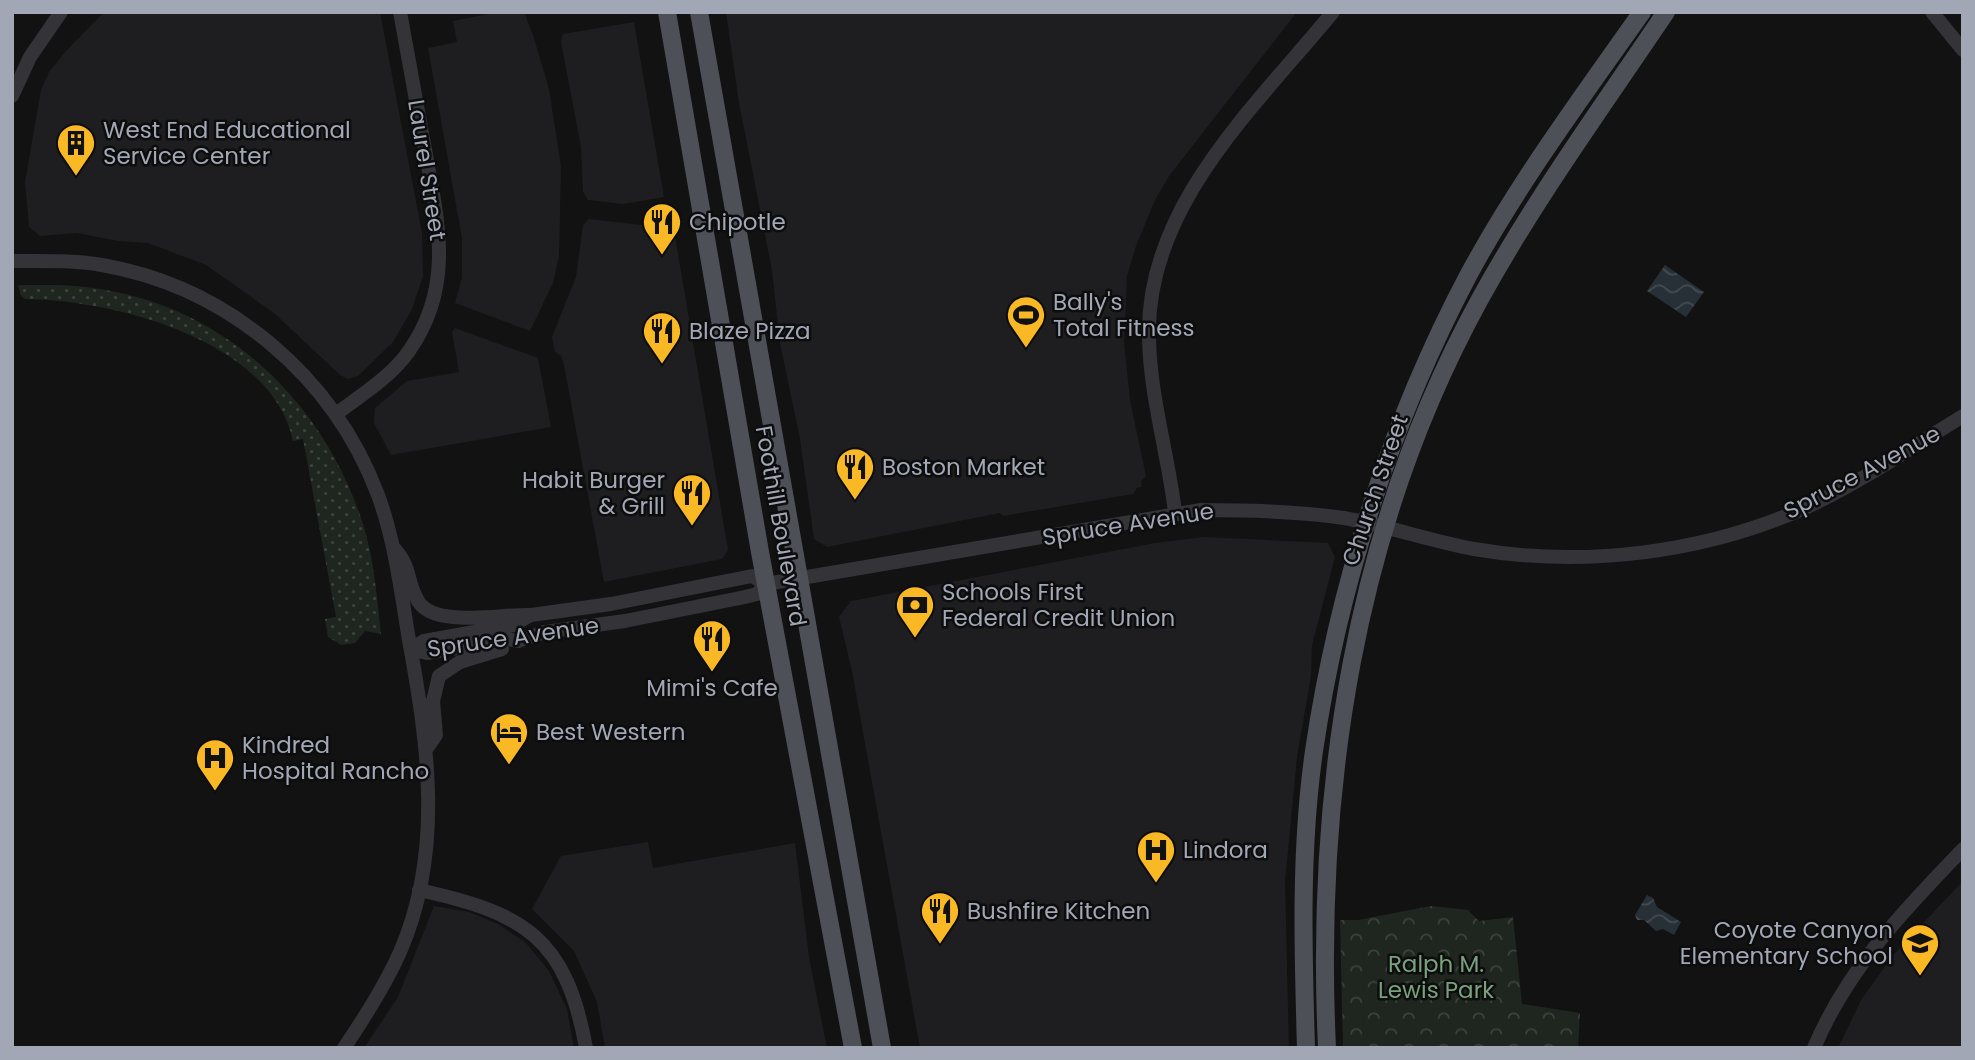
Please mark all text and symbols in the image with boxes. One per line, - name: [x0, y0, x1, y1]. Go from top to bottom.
- street label: Laurel Street: [400, 97, 454, 243]
- place label: West End Educational Service Center: [103, 114, 351, 172]
- building icon: West End Educational Service Center: [55, 122, 97, 177]
- restaurant icon: Chipotle: [641, 201, 683, 256]
- place label: Chipotle: [689, 206, 786, 238]
- place label: Bally's Total Fitness: [1053, 286, 1195, 344]
- sports icon: Bally's Total Fitness: [1005, 294, 1047, 349]
- restaurant icon: Blaze Pizza: [641, 310, 683, 365]
- place label: Blaze Pizza: [689, 315, 811, 347]
- street label: Church Street: [1334, 410, 1416, 570]
- street label: Spruce Avenue: [1778, 417, 1946, 527]
- street label: Foothill Boulevard: [748, 423, 814, 629]
- restaurant icon: Boston Market: [834, 446, 876, 501]
- place label: Boston Market: [882, 451, 1045, 483]
- place label: Habit Burger & Grill: [522, 464, 665, 522]
- restaurant icon: Habit Burger & Grill: [671, 472, 713, 527]
- street label: Spruce Avenue: [1040, 495, 1216, 553]
- place label: Schools First Federal Credit Union: [942, 576, 1175, 634]
- bank icon: Schools First Federal Credit Union: [894, 584, 936, 639]
- street label: Spruce Avenue: [425, 609, 601, 665]
- restaurant icon: Mimi's Cafe: [691, 618, 733, 673]
- place label: Mimi's Cafe: [646, 672, 778, 704]
- hotel icon: Best Western: [488, 711, 530, 766]
- place label: Best Western: [536, 716, 686, 748]
- place label: Kindred Hospital Rancho: [242, 729, 429, 787]
- hospital icon: Kindred Hospital Rancho: [194, 737, 236, 792]
- hospital icon: Lindora: [1135, 829, 1177, 884]
- place label: Lindora: [1183, 834, 1268, 866]
- restaurant icon: Bushfire Kitchen: [919, 890, 961, 945]
- place label: Bushfire Kitchen: [967, 895, 1150, 927]
- place label: Coyote Canyon Elementary School: [1680, 914, 1893, 972]
- school or university icon: Coyote Canyon Elementary School: [1899, 922, 1941, 977]
- park label: Ralph M. Lewis Park: [1378, 948, 1494, 1006]

